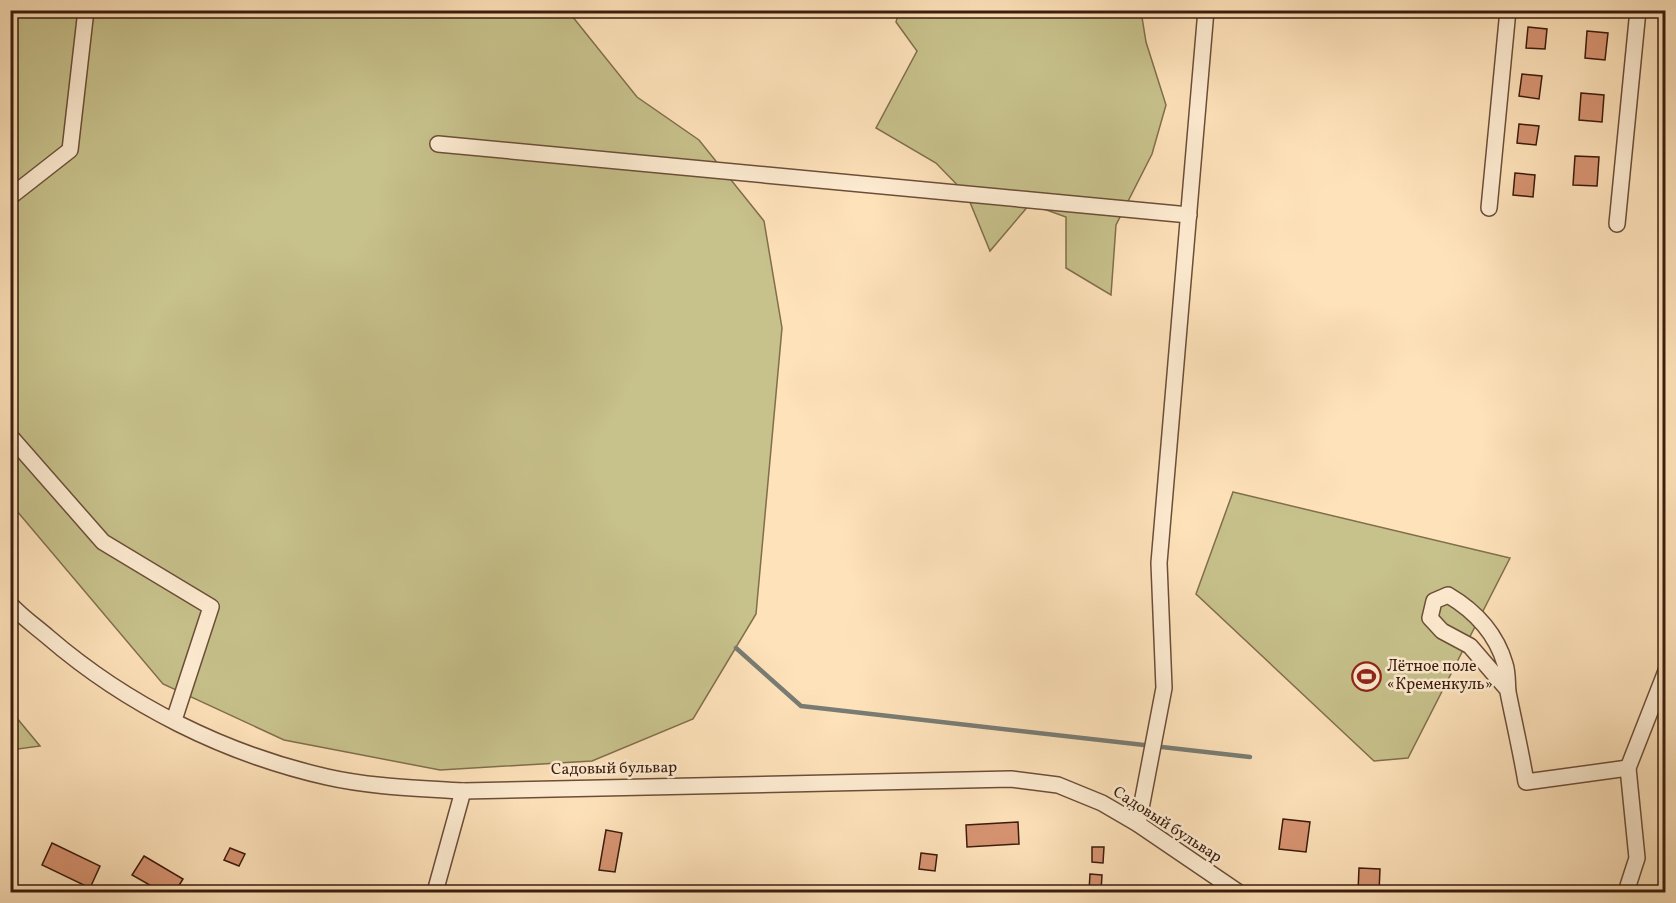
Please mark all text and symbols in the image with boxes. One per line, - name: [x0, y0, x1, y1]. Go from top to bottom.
- place label: Лётное поле «Кременкуль»: [1387, 656, 1493, 696]
- sports icon: Лётное поле «Кременкуль»: [1350, 660, 1382, 692]
- street label: Садовый бульвар: [551, 757, 677, 781]
- street label: Садовый бульвар: [1108, 781, 1226, 869]

